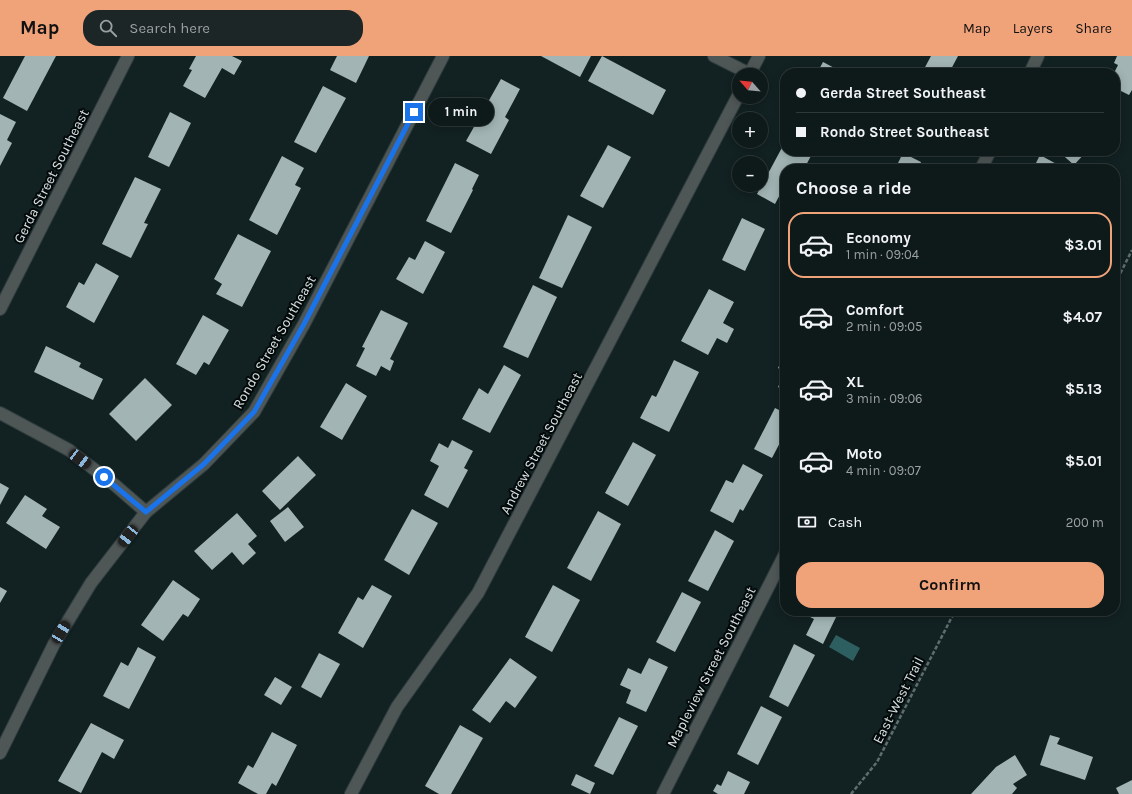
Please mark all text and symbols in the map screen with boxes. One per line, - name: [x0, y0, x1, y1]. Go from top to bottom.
- search box: [83, 10, 363, 46]
- text: Map: [20, 17, 59, 39]
- icon: search: [97, 17, 119, 39]
- text: Search here: [129, 19, 210, 37]
- text: Map: [963, 20, 991, 37]
- text: Layers: [1013, 20, 1053, 37]
- text: Share: [1075, 20, 1112, 37]
- north arrow: [732, 68, 768, 104]
- map controls: [732, 68, 768, 192]
- text: Gerda Street Southeast: [820, 84, 986, 102]
- callout: 1 min: [428, 98, 494, 126]
- route end: [405, 103, 423, 121]
- text: 1 min: [445, 104, 477, 119]
- street label: Gerda Street Southeast: [10, 106, 93, 246]
- button: +: [732, 112, 768, 148]
- text: Rondo Street Southeast: [820, 123, 989, 141]
- button: −: [732, 156, 768, 192]
- text: Choose a ride: [796, 177, 911, 199]
- icon: car: [798, 227, 834, 263]
- text: Economy: [846, 229, 911, 247]
- text: $3.01: [1064, 236, 1102, 254]
- text: 1 min · 09:04: [846, 247, 919, 262]
- street label: Rondo Street Southeast: [229, 272, 320, 412]
- icon: car: [798, 299, 834, 335]
- text: Comfort: [846, 301, 904, 319]
- text: $4.07: [1063, 308, 1102, 326]
- text: 2 min · 09:05: [846, 319, 922, 334]
- street label: Andrew Street Southeast: [497, 369, 586, 517]
- icon: car: [798, 371, 834, 407]
- text: XL: [846, 373, 864, 391]
- text: $5.13: [1065, 380, 1102, 398]
- text: 3 min · 09:06: [846, 391, 923, 406]
- icon: car: [798, 443, 834, 479]
- text: Moto: [846, 445, 882, 463]
- car: [67, 447, 93, 471]
- text: $5.01: [1065, 452, 1102, 470]
- text: 4 min · 09:07: [846, 463, 921, 478]
- route start: [95, 468, 113, 486]
- icon: cash: [796, 511, 818, 533]
- text: Cash: [828, 513, 862, 531]
- text: 200 m: [1066, 515, 1104, 530]
- car: [116, 523, 140, 549]
- button: Confirm: [796, 562, 1104, 608]
- street label: Mapleview Street Southeast: [663, 584, 759, 751]
- car: [50, 619, 72, 645]
- street label: East-West Trail: [869, 654, 928, 746]

